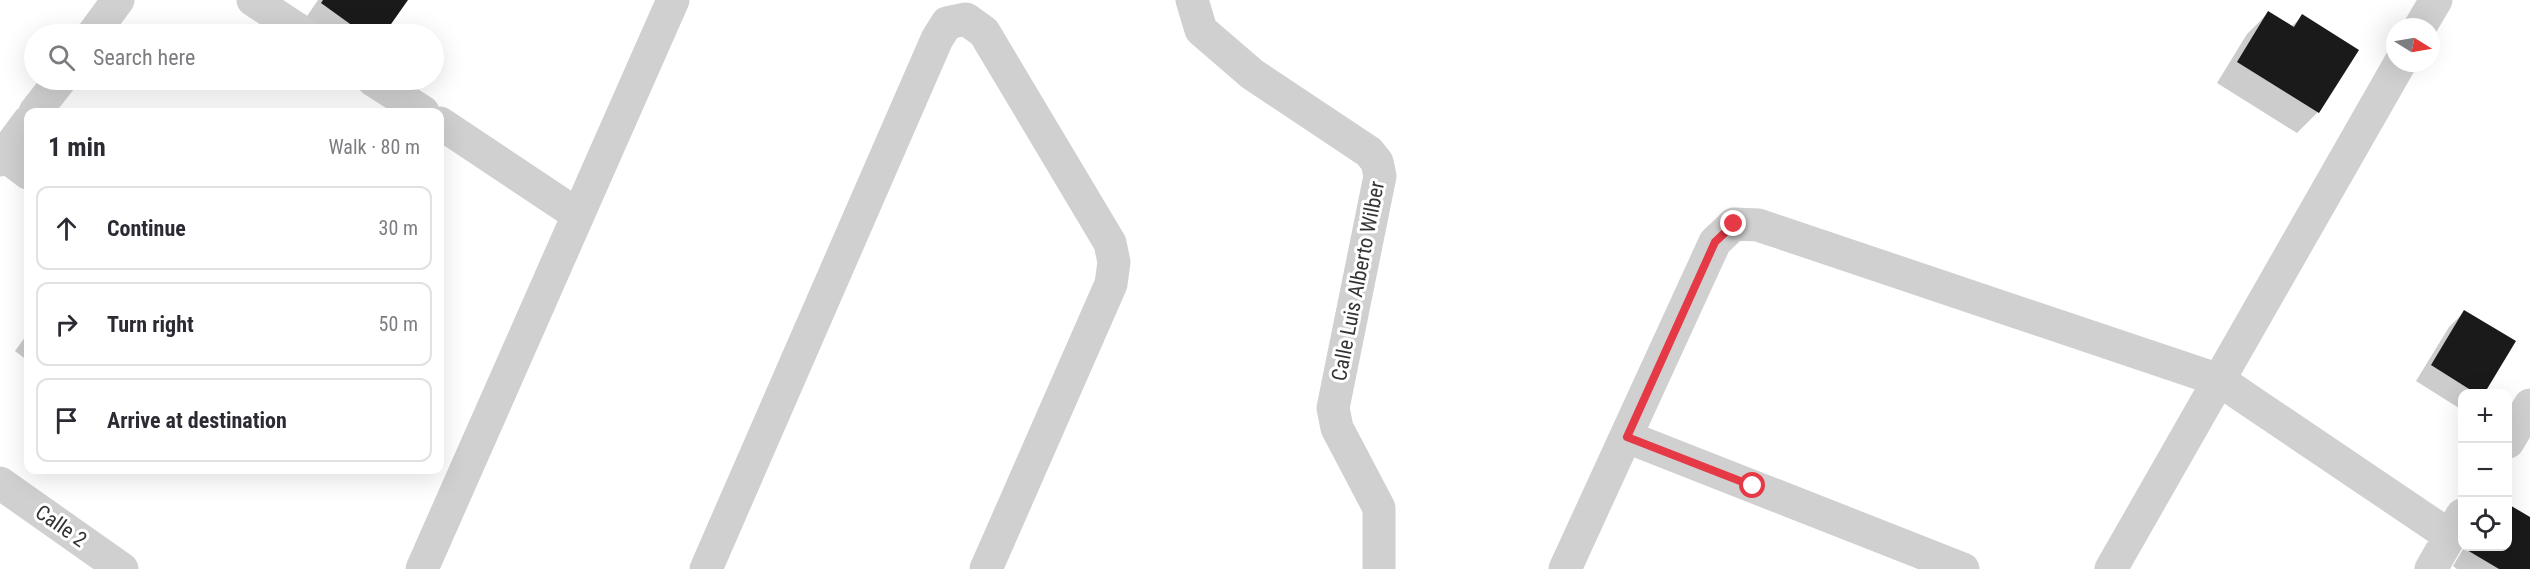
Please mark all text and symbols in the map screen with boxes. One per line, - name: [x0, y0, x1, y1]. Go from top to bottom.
- north arrow: [2386, 18, 2440, 72]
- search box: [24, 24, 444, 90]
- icon: search: [45, 41, 78, 74]
- text: Search here: [93, 45, 195, 70]
- text: 1 min: [48, 132, 106, 162]
- text: Walk · 80 m: [328, 135, 420, 159]
- street label: Calle Luis Alberto Wilber: [1327, 179, 1389, 383]
- route end: [1720, 210, 1746, 236]
- icon: ahead: [50, 212, 83, 245]
- text: Continue: [107, 216, 186, 241]
- text: 30 m: [379, 216, 418, 240]
- icon: right: [50, 308, 83, 341]
- text: Turn right: [107, 312, 194, 337]
- text: 50 m: [379, 312, 418, 336]
- map controls: [2458, 389, 2512, 551]
- button: +: [2458, 389, 2512, 443]
- icon: arrive: [50, 404, 83, 437]
- text: Arrive at destination: [107, 408, 287, 433]
- button: −: [2458, 443, 2512, 497]
- route start: [1739, 472, 1765, 498]
- button: locate: [2458, 497, 2512, 551]
- street label: Calle 2: [31, 500, 91, 552]

